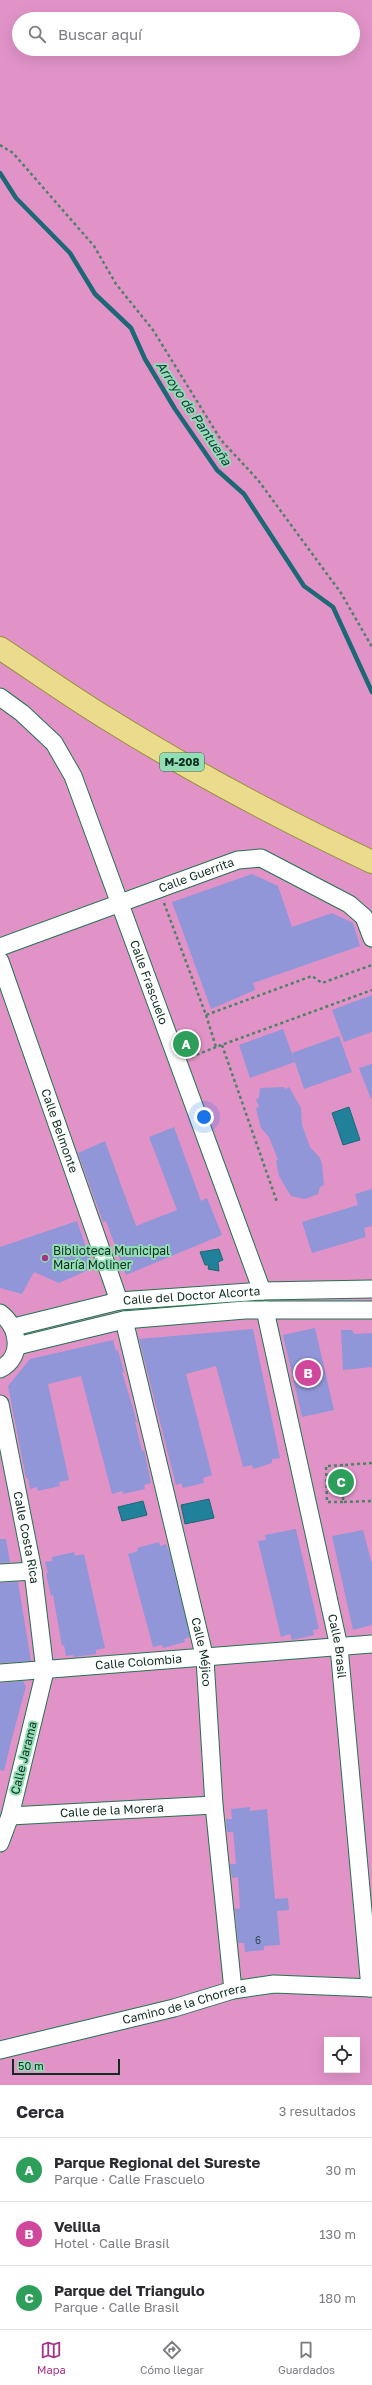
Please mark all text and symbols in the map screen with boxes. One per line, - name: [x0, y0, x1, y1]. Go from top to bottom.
- search box: [12, 12, 360, 56]
- icon: search: [26, 23, 48, 45]
- text: Buscar aquí: [58, 25, 142, 43]
- water label: Arroyo de Pantueña: [153, 358, 235, 469]
- road number: M-208: [160, 753, 204, 771]
- street label: Calle Guerrita: [156, 854, 236, 895]
- street label: Calle Frascuelo: [127, 938, 172, 1027]
- pin: A: [173, 1029, 199, 1059]
- street label: Calle Belmonte: [38, 1087, 82, 1175]
- your location: [194, 1107, 214, 1127]
- place label: Biblioteca Municipal María Moliner: [53, 1243, 170, 1272]
- marker: Biblioteca Municipal María Moliner: [40, 1253, 50, 1263]
- street label: Calle del Doctor Alcorta: [123, 1283, 261, 1308]
- pin: B: [295, 1358, 321, 1388]
- pin: C: [328, 1467, 354, 1497]
- street label: Calle Costa Rica: [10, 1490, 42, 1584]
- street label: Calle Brasil: [325, 1612, 350, 1679]
- street label: Calle Méjico: [188, 1616, 215, 1687]
- street label: Calle Colombia: [95, 1651, 182, 1673]
- street label: Calle Jarama: [7, 1720, 40, 1796]
- street label: Calle de la Morera: [60, 1800, 164, 1820]
- house number: 6: [255, 1934, 261, 1946]
- street label: Camino de la Chorrera: [121, 1980, 247, 2027]
- map controls: [324, 2037, 360, 2073]
- button: locate: [324, 2037, 360, 2073]
- scale bar: [12, 2057, 120, 2076]
- text: 50 m: [18, 2059, 44, 2072]
- text: Cerca: [16, 2101, 64, 2122]
- text: 3 resultados: [279, 2103, 356, 2119]
- text: Parque Regional del Sureste: [54, 2153, 260, 2171]
- text: A: [24, 2162, 34, 2178]
- text: 30 m: [326, 2162, 356, 2178]
- text: Parque · Calle Frascuelo: [54, 2171, 205, 2187]
- text: Velilla: [54, 2217, 100, 2235]
- text: B: [24, 2226, 34, 2242]
- text: 130 m: [319, 2226, 356, 2242]
- text: Hotel · Calle Brasil: [54, 2235, 170, 2251]
- text: Parque del Triangulo: [54, 2281, 205, 2299]
- text: C: [24, 2290, 34, 2306]
- text: 180 m: [319, 2290, 356, 2306]
- text: Parque · Calle Brasil: [54, 2299, 179, 2315]
- tab: Mapa: [37, 2339, 66, 2376]
- tab: Cómo llegar: [140, 2339, 204, 2376]
- tab: Guardados: [278, 2339, 335, 2376]

